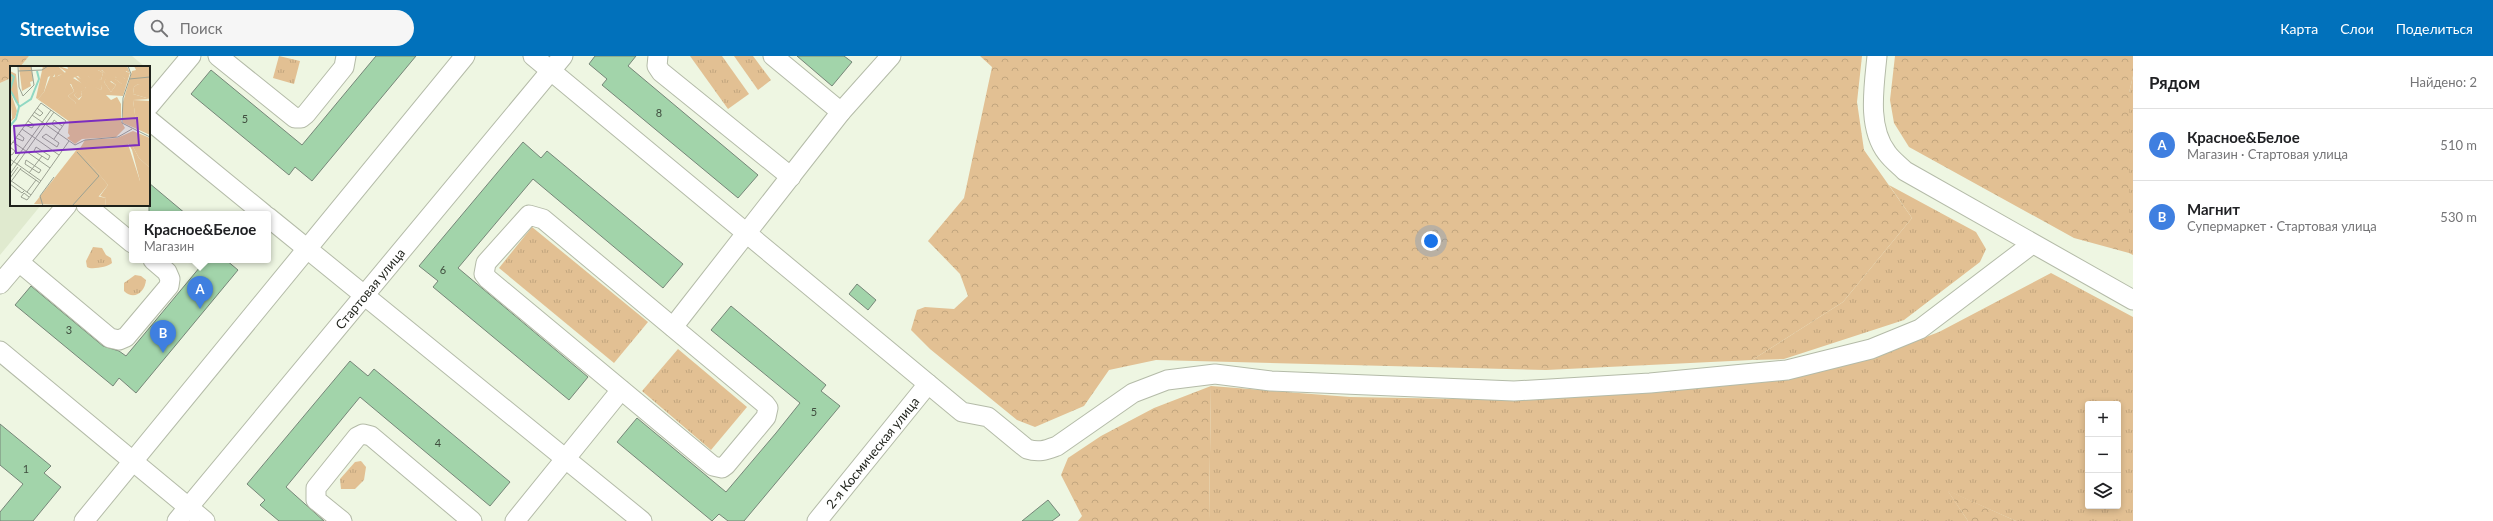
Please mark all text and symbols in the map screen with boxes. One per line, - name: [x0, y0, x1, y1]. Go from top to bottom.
- search box: [134, 10, 414, 46]
- text: Streetwise: [20, 17, 110, 40]
- icon: search: [148, 17, 170, 39]
- text: Поиск: [180, 19, 223, 37]
- text: Карта: [2280, 20, 2318, 37]
- text: Слои: [2340, 20, 2374, 37]
- text: Поделиться: [2396, 20, 2473, 37]
- inset map: [10, 66, 150, 206]
- text: Рядом: [2149, 72, 2200, 93]
- text: Найдено: 2: [2410, 74, 2477, 90]
- house number: 8: [656, 106, 662, 119]
- house number: 5: [242, 112, 248, 125]
- text: Красное&Белое: [2187, 128, 2300, 146]
- text: A: [2157, 137, 2167, 153]
- text: 510 m: [2440, 137, 2477, 153]
- text: Магазин · Стартовая улица: [2187, 146, 2348, 162]
- text: Магнит: [2187, 200, 2240, 218]
- text: B: [2158, 209, 2166, 225]
- text: 530 m: [2440, 209, 2477, 225]
- popup: [129, 211, 271, 263]
- text: Супермаркет · Стартовая улица: [2187, 218, 2377, 234]
- text: Красное&Белое: [144, 220, 256, 238]
- your location: [1421, 231, 1441, 251]
- text: Магазин: [144, 238, 194, 254]
- street label: Стартовая улица: [332, 245, 408, 332]
- house number: 6: [440, 263, 446, 276]
- pin: A: [187, 276, 213, 309]
- pin: B: [150, 320, 176, 353]
- house number: 3: [66, 323, 72, 336]
- street label: 2-я Космическая улица: [822, 394, 922, 512]
- map controls: [2085, 401, 2121, 509]
- button: +: [2085, 401, 2121, 437]
- house number: 5: [811, 405, 817, 418]
- house number: 4: [435, 436, 442, 449]
- button: −: [2085, 437, 2121, 473]
- house number: 1: [23, 462, 29, 475]
- button: layers: [2085, 473, 2121, 509]

